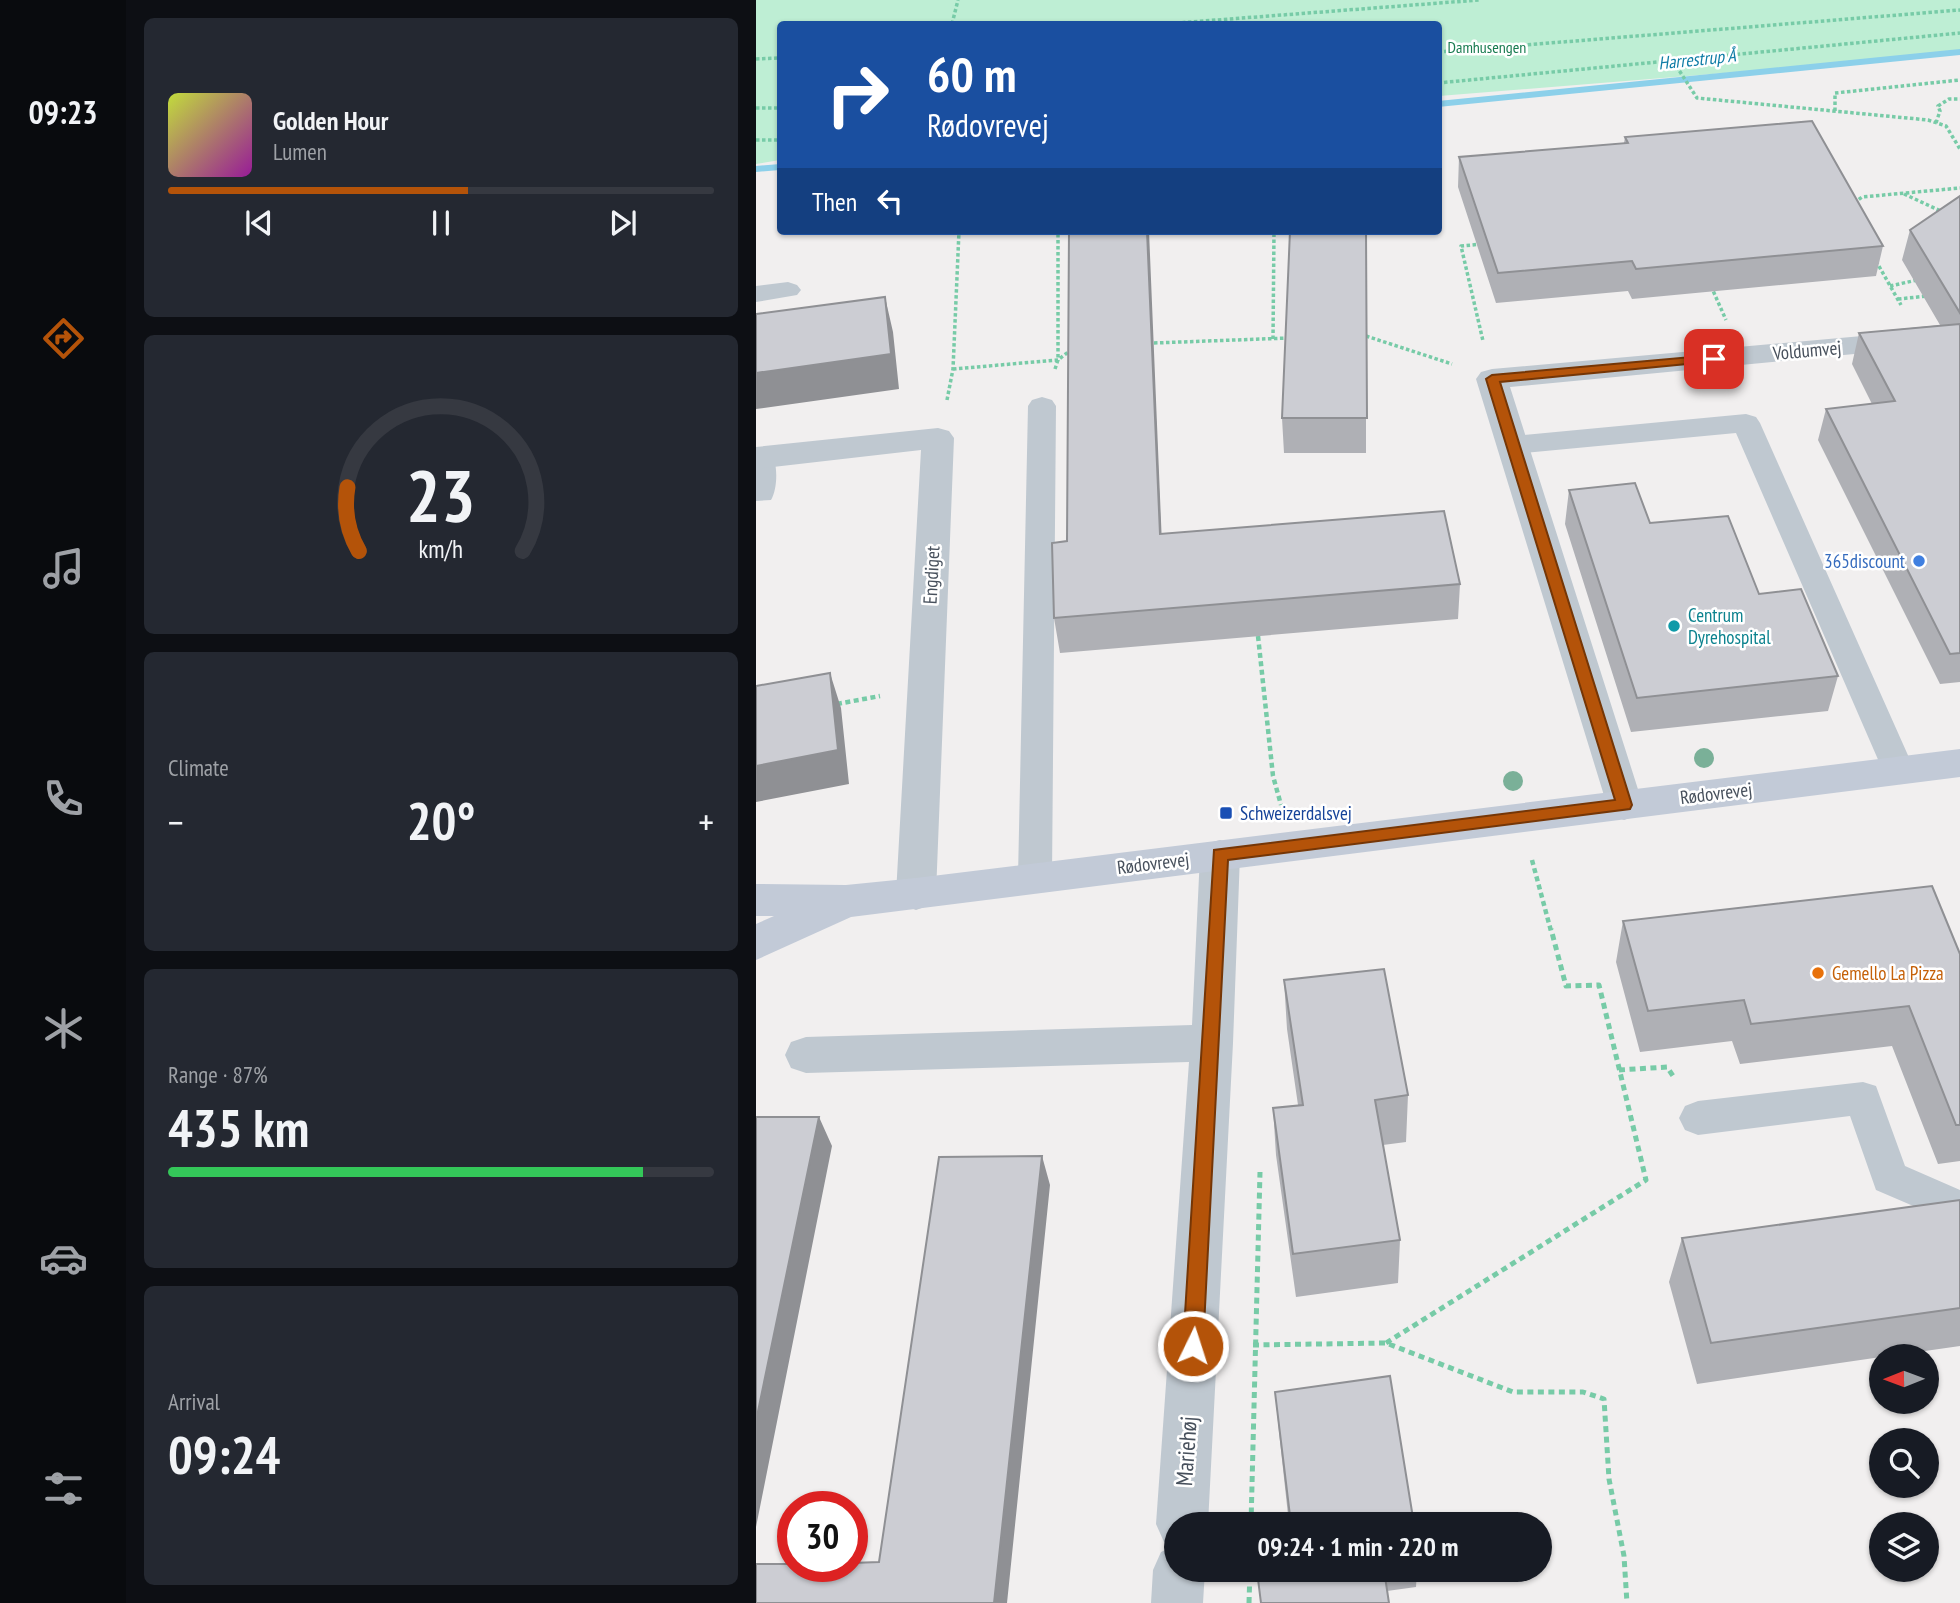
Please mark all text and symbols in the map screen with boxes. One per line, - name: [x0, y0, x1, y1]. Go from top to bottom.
- park label: Damhusengen: [1448, 37, 1526, 57]
- text: 60 m: [927, 42, 1016, 106]
- water label: Harrestrup Å: [1657, 43, 1738, 74]
- icon: right: [812, 49, 903, 140]
- text: 09:23: [28, 91, 98, 133]
- text: Golden Hour: [273, 104, 388, 137]
- text: Rødovrevej: [927, 104, 1049, 146]
- text: Lumen: [273, 137, 327, 166]
- icon: left: [871, 182, 909, 220]
- text: Then: [812, 185, 857, 218]
- icon: previous: [240, 204, 278, 242]
- icon: pause: [422, 204, 460, 242]
- icon: next: [604, 204, 642, 242]
- icon: directions: [39, 314, 88, 363]
- pin: [1684, 329, 1744, 389]
- street label: Voldumvej: [1771, 335, 1842, 365]
- icon: arrive: [1695, 340, 1733, 378]
- text: 23: [406, 447, 476, 541]
- text: km/h: [419, 532, 463, 564]
- icon: music: [39, 544, 88, 593]
- street label: Engdiget: [917, 544, 945, 605]
- place label: 365discount: [1824, 549, 1906, 573]
- marker: 365discount: [1911, 553, 1927, 569]
- place label: Centrum Dyrehospital: [1688, 603, 1771, 649]
- marker: Centrum Dyrehospital: [1666, 618, 1682, 634]
- text: Climate: [168, 753, 229, 782]
- icon: phone: [39, 774, 88, 823]
- street label: Rødovrevej: [1679, 777, 1753, 809]
- text: 20°: [407, 787, 475, 854]
- text: −: [168, 797, 184, 846]
- text: +: [698, 797, 714, 846]
- place label: Schweizerdalsvej: [1240, 801, 1352, 825]
- marker: Schweizerdalsvej: [1218, 805, 1234, 821]
- street label: Rødovrevej: [1116, 847, 1190, 879]
- place label: Gemello La Pizza: [1832, 961, 1944, 985]
- marker: Gemello La Pizza: [1810, 965, 1826, 981]
- icon: climate: [39, 1004, 88, 1053]
- text: Range · 87%: [168, 1060, 268, 1089]
- text: 435 km: [168, 1094, 309, 1161]
- icon: car: [39, 1234, 88, 1283]
- position arrow: [1156, 1309, 1230, 1383]
- north arrow: [1869, 1344, 1939, 1414]
- map controls: [1869, 1344, 1939, 1582]
- text: Arrival: [168, 1387, 220, 1416]
- street label: Mariehøj: [1169, 1415, 1203, 1487]
- text: 09:24: [168, 1421, 280, 1488]
- button: search: [1869, 1428, 1939, 1498]
- icon: filters: [39, 1464, 88, 1513]
- speed limit sign: 30: [777, 1491, 868, 1582]
- button: layers: [1869, 1512, 1939, 1582]
- text: 09:24 · 1 min · 220 m: [1258, 1530, 1458, 1563]

